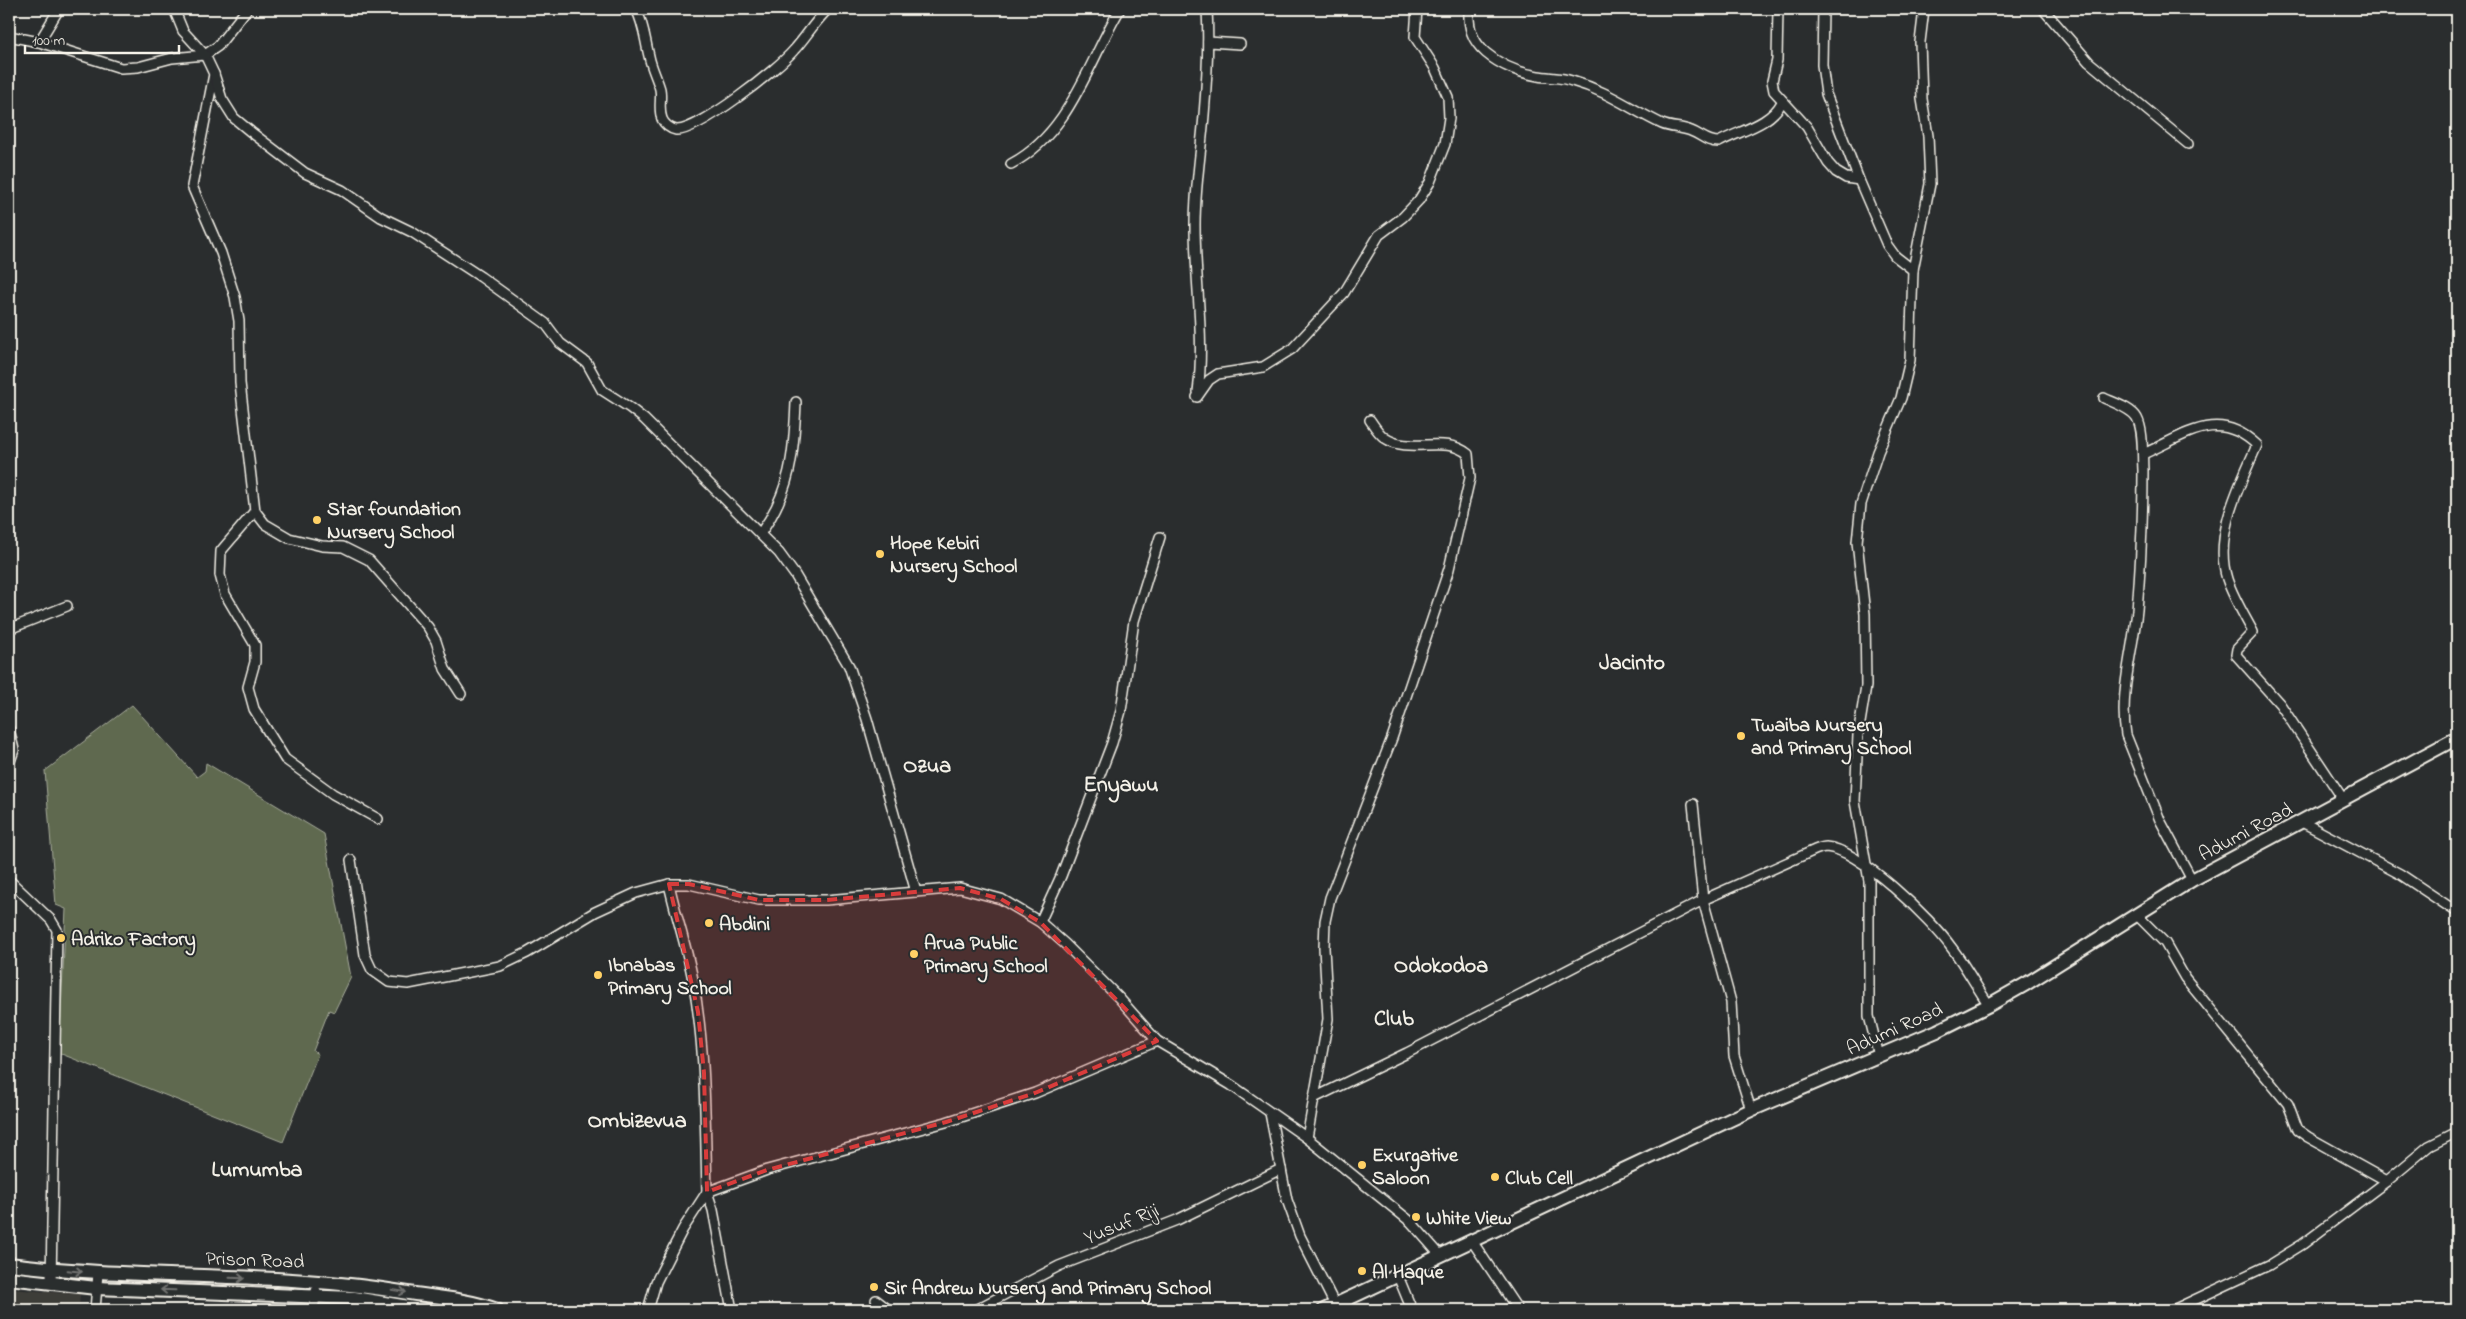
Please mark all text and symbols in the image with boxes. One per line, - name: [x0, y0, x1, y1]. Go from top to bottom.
- scale bar: [25, 22, 179, 54]
- text: 100 m: [32, 30, 65, 52]
- place label: Star foundation Nursery School: [327, 496, 461, 549]
- marker: Star foundation Nursery School: [311, 514, 323, 526]
- place label: Hope Kebiri Nursery School: [890, 530, 1017, 583]
- marker: Hope Kebiri Nursery School: [874, 548, 886, 560]
- district label: Jacinto: [1599, 648, 1665, 680]
- place label: Twaiba Nursery and Primary School: [1751, 712, 1912, 765]
- marker: Twaiba Nursery and Primary School: [1735, 730, 1747, 742]
- district label: Ozua: [903, 751, 951, 783]
- district label: Enyawu: [1083, 770, 1159, 803]
- street label: Adumi Road: [2194, 796, 2298, 870]
- place label: Abdini: [719, 911, 771, 940]
- marker: Abdini: [703, 917, 715, 929]
- place label: Adriko Factory: [71, 926, 196, 956]
- place label: Arua Public Primary School: [924, 930, 1048, 983]
- marker: Adriko Factory: [55, 932, 67, 944]
- marker: Arua Public Primary School: [908, 948, 920, 960]
- district label: Odokodoa: [1394, 951, 1488, 983]
- place label: Ibnabas Primary School: [608, 952, 732, 1005]
- marker: Ibnabas Primary School: [592, 969, 604, 981]
- street label: Adumi Road: [1842, 996, 1948, 1064]
- district label: Club: [1374, 1004, 1414, 1036]
- district label: Ombizevua: [587, 1106, 687, 1138]
- place label: Exurgative Saloon: [1372, 1142, 1459, 1194]
- district label: Lumumba: [212, 1155, 303, 1187]
- marker: Exurgative Saloon: [1356, 1159, 1368, 1171]
- place label: Club Cell: [1505, 1165, 1573, 1194]
- marker: Club Cell: [1489, 1171, 1501, 1183]
- street label: Yusuf Riji: [1080, 1197, 1164, 1253]
- place label: White View: [1426, 1205, 1511, 1234]
- marker: White View: [1410, 1211, 1422, 1223]
- street label: Prison Road: [205, 1245, 305, 1278]
- place label: Al Haque: [1372, 1259, 1445, 1288]
- marker: Al Haque: [1356, 1265, 1368, 1277]
- one-way arrow: [66, 1266, 82, 1276]
- one-way arrow: [229, 1273, 245, 1282]
- place label: Sir Andrew Nursery and Primary School: [884, 1275, 1211, 1305]
- marker: Sir Andrew Nursery and Primary School: [868, 1281, 880, 1293]
- one-way arrow: [160, 1286, 176, 1295]
- one-way arrow: [390, 1286, 406, 1296]

